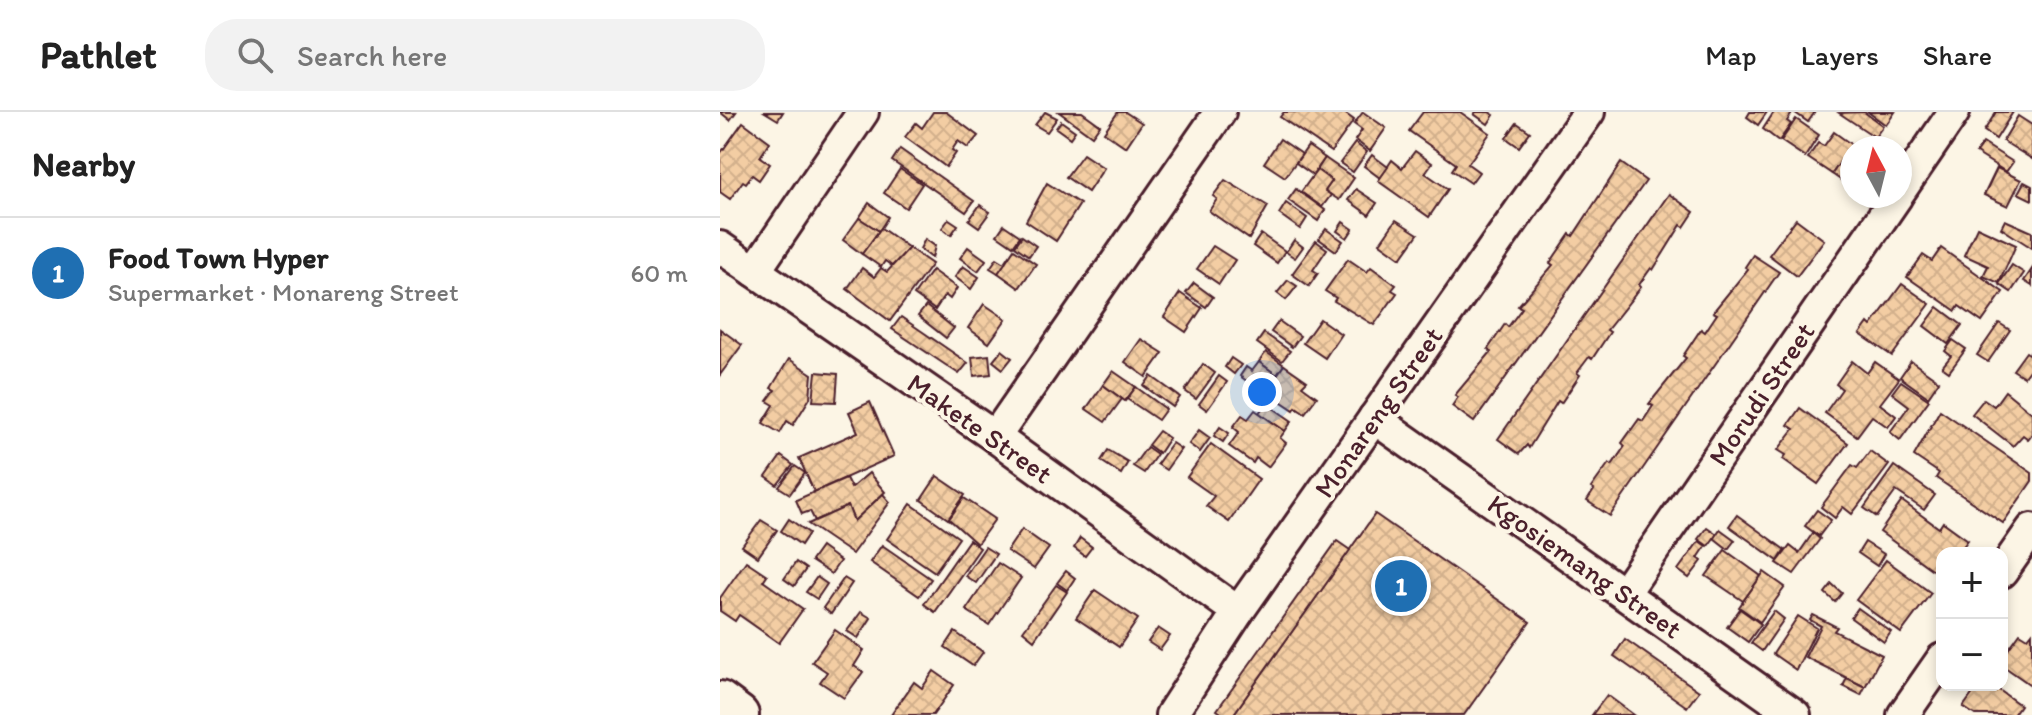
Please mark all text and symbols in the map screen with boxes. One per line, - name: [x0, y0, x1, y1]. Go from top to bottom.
- search box: [205, 19, 765, 91]
- text: Pathlet: [40, 32, 157, 78]
- icon: search: [233, 33, 277, 77]
- text: Search here: [297, 37, 447, 74]
- text: Map: [1705, 38, 1757, 72]
- text: Layers: [1801, 38, 1879, 72]
- text: Share: [1923, 38, 1992, 72]
- north arrow: [1840, 136, 1912, 208]
- text: Nearby: [32, 144, 135, 185]
- text: Food Town Hyper: [108, 239, 328, 276]
- text: 1: [52, 257, 64, 289]
- text: 60 m: [631, 257, 688, 289]
- text: Supermarket · Monareng Street: [108, 276, 459, 308]
- street label: Morudi Street: [1701, 316, 1821, 472]
- street label: Monareng Street: [1306, 320, 1450, 504]
- street label: Makete Street: [901, 366, 1059, 490]
- your location: [1242, 372, 1282, 412]
- street label: Kgosiemang Street: [1482, 486, 1688, 646]
- map controls: [1936, 547, 2008, 691]
- button: +: [1936, 547, 2008, 619]
- pin: 1: [1375, 556, 1427, 616]
- button: −: [1936, 619, 2008, 691]

